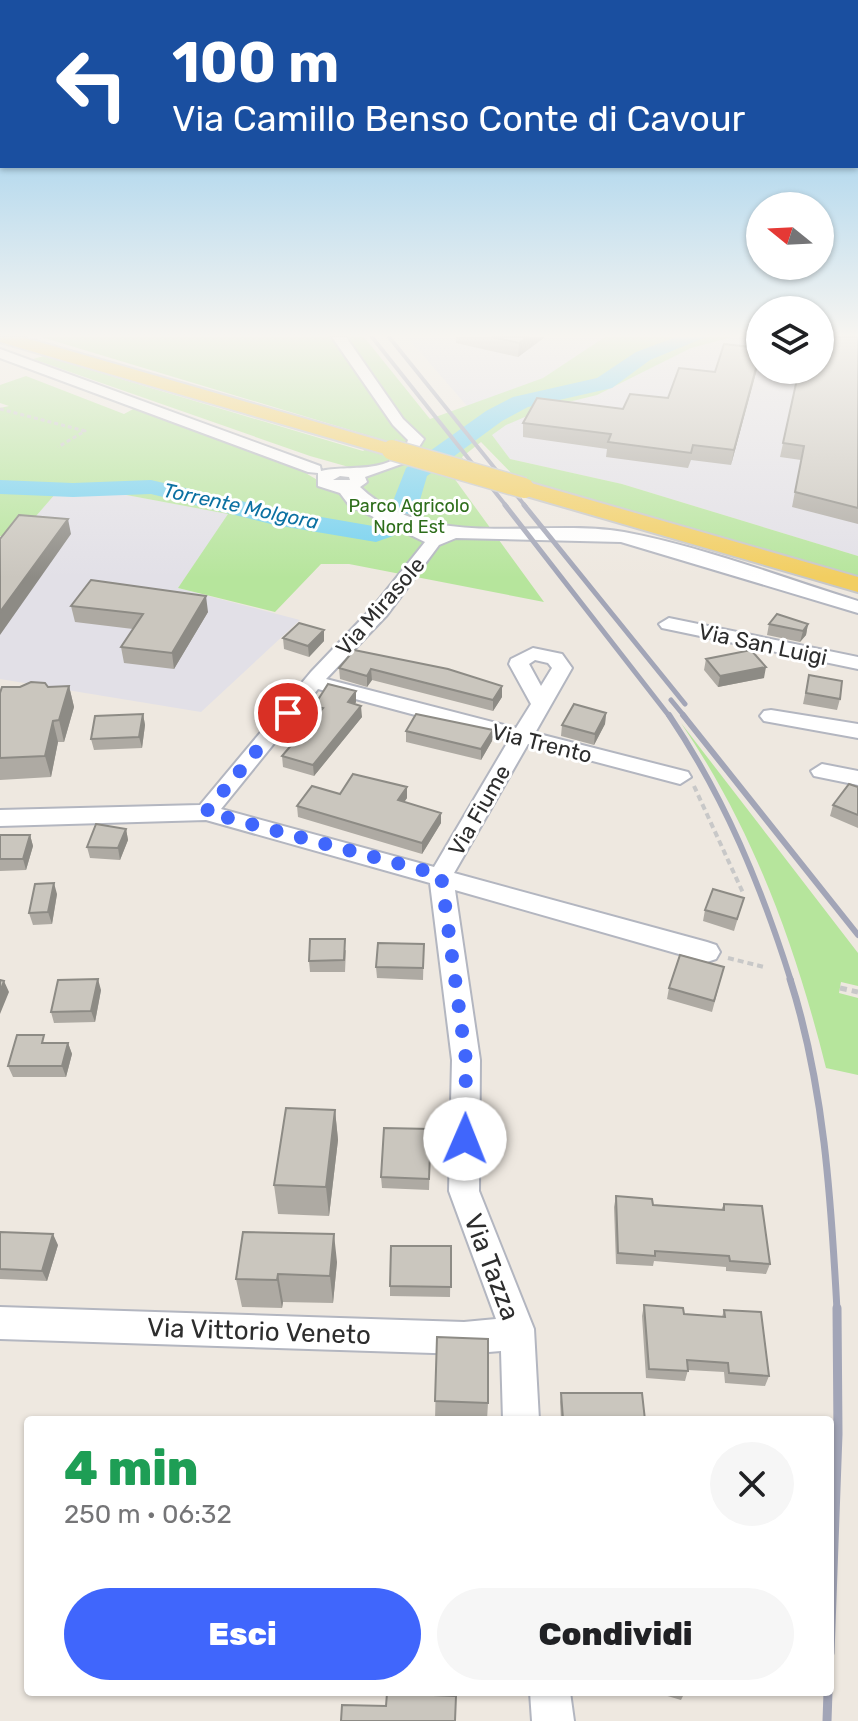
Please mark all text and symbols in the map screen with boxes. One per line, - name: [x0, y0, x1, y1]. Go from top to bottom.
- text: 100 m: [172, 30, 339, 96]
- icon: left: [40, 32, 144, 136]
- text: Via Camillo Benso Conte di Cavour: [172, 97, 745, 140]
- north arrow: [746, 192, 834, 280]
- map controls: [746, 192, 834, 384]
- button: layers: [746, 296, 834, 384]
- water label: Torrente Molgora: [161, 478, 321, 534]
- park label: Parco Agricolo Nord Est: [348, 495, 470, 538]
- street label: Via Mirasole: [330, 551, 431, 661]
- street label: Via San Luigi: [696, 618, 830, 671]
- pin: [254, 679, 322, 747]
- icon: arrive: [266, 691, 310, 735]
- street label: Via Trento: [489, 718, 595, 769]
- street label: Via Fiume: [443, 760, 516, 861]
- position arrow: [423, 1097, 507, 1181]
- street label: Via Tazza: [457, 1210, 526, 1325]
- street label: Via Vittorio Veneto: [146, 1312, 371, 1351]
- text: 4 min: [64, 1440, 198, 1497]
- button: close: [710, 1442, 794, 1526]
- text: 250 m · 06:32: [64, 1499, 232, 1530]
- button: Esci: [64, 1588, 421, 1680]
- button: Condividi: [437, 1588, 794, 1680]

